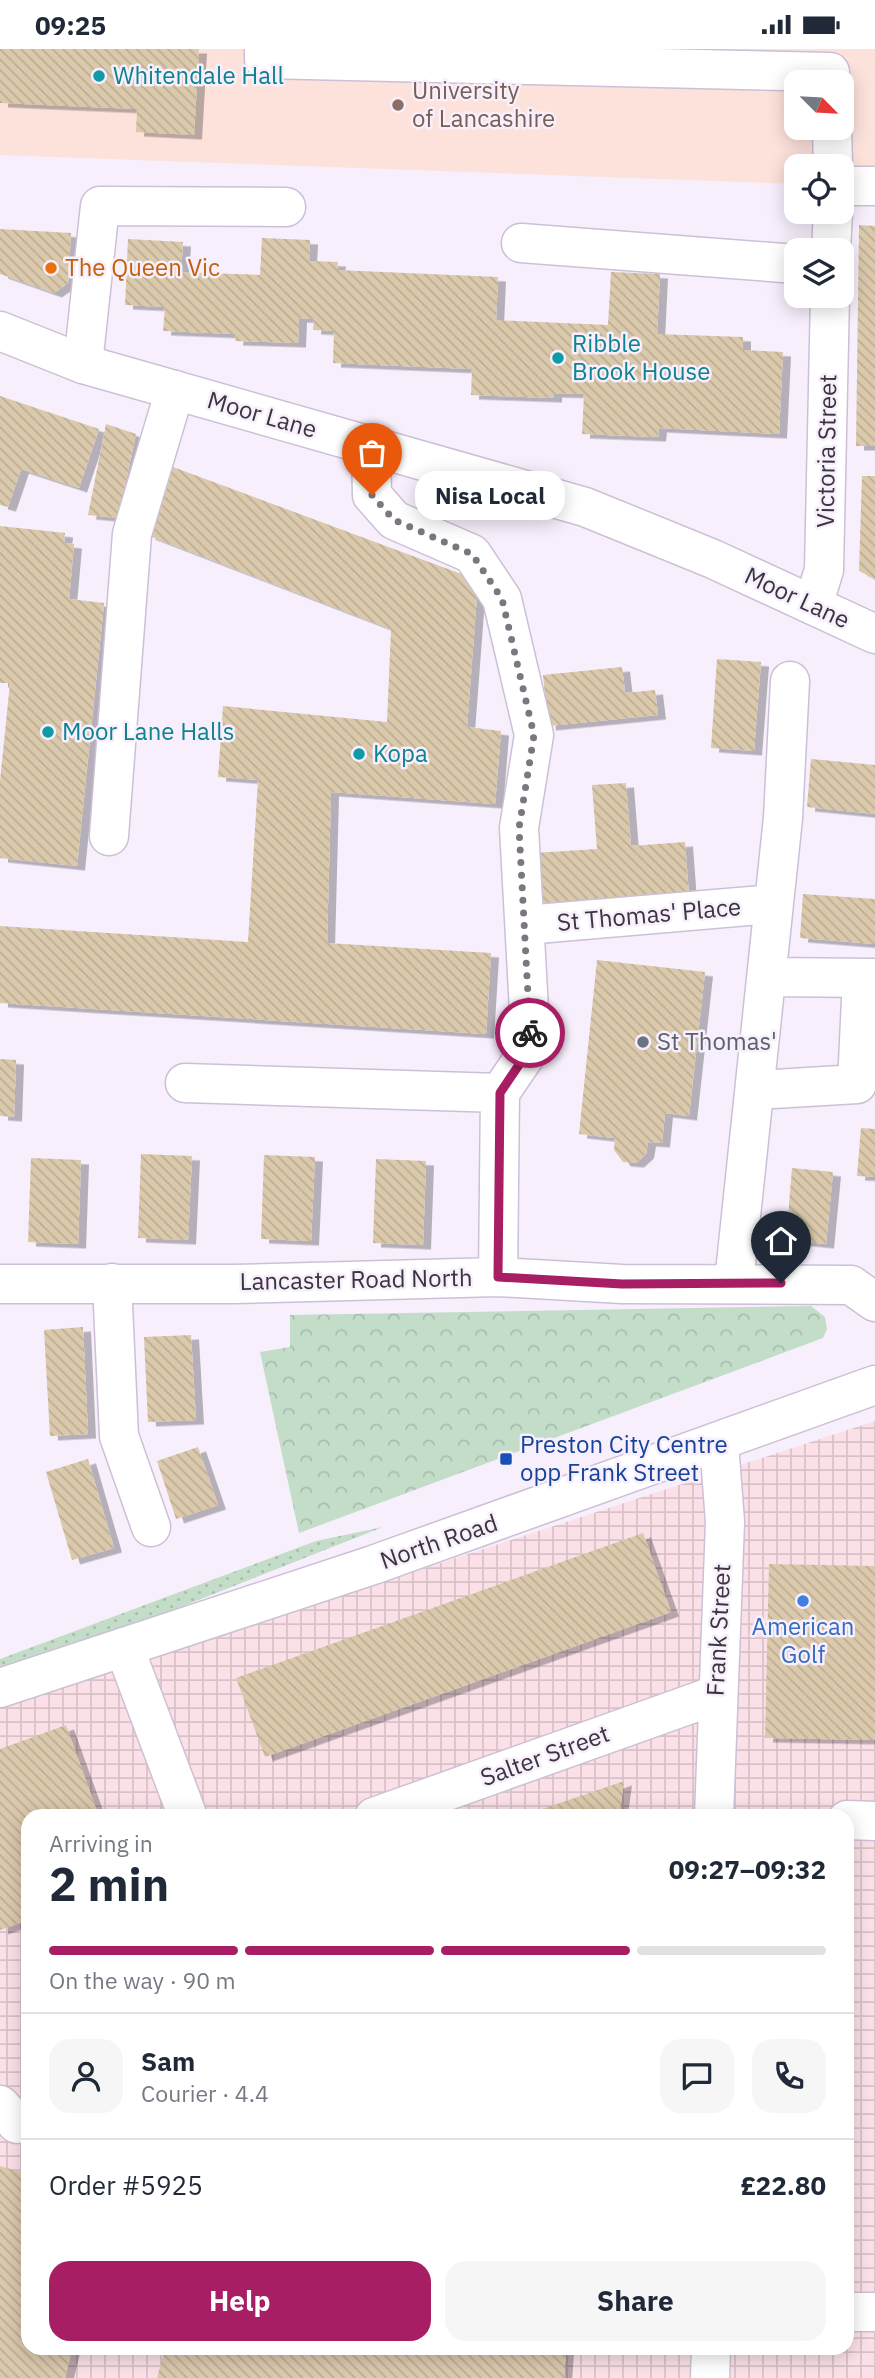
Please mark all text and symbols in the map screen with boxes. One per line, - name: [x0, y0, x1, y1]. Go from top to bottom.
- text: 09:25: [35, 8, 106, 42]
- place label: Whitendale Hall: [113, 59, 284, 91]
- marker: Whitendale Hall: [91, 68, 107, 84]
- north arrow: [784, 70, 854, 140]
- map controls: [784, 70, 854, 308]
- place label: University of Lancashire: [412, 74, 555, 134]
- marker: University of Lancashire: [390, 97, 406, 113]
- button: locate: [784, 154, 854, 224]
- button: layers: [784, 238, 854, 308]
- place label: The Queen Vic: [65, 251, 220, 283]
- marker: The Queen Vic: [43, 260, 59, 276]
- place label: Ribble Brook House: [572, 327, 710, 387]
- marker: Ribble Brook House: [550, 350, 566, 366]
- street label: Victoria Street: [809, 374, 843, 528]
- street label: Moor Lane: [204, 383, 321, 445]
- pin: [342, 423, 402, 495]
- icon: bag: [353, 434, 391, 472]
- callout: Nisa Local: [414, 471, 564, 520]
- text: Nisa Local: [435, 480, 545, 510]
- street label: Moor Lane: [740, 559, 855, 635]
- place label: Moor Lane Halls: [62, 715, 235, 747]
- marker: Moor Lane Halls: [40, 724, 56, 740]
- place label: Kopa: [373, 737, 428, 769]
- marker: Kopa: [351, 746, 367, 762]
- street label: St Thomas' Place: [556, 890, 742, 938]
- courier: [495, 998, 565, 1068]
- icon: bike: [511, 1014, 549, 1052]
- place label: St Thomas': [657, 1025, 777, 1057]
- marker: St Thomas': [635, 1034, 651, 1050]
- pin: [751, 1211, 811, 1283]
- icon: home: [762, 1222, 800, 1260]
- street label: Lancaster Road North: [239, 1261, 473, 1297]
- place label: Preston City Centre opp Frank Street: [520, 1428, 728, 1488]
- marker: Preston City Centre opp Frank Street: [498, 1451, 514, 1467]
- street label: North Road: [376, 1506, 502, 1576]
- street label: Frank Street: [699, 1563, 737, 1697]
- marker: American Golf: [795, 1593, 811, 1609]
- place label: American Golf: [752, 1610, 854, 1670]
- street label: Salter Street: [476, 1717, 614, 1793]
- text: Arriving in: [49, 1828, 153, 1858]
- text: 09:27–09:32: [669, 1852, 826, 1886]
- text: 2 min: [49, 1854, 169, 1914]
- text: On the way · 90 m: [49, 1965, 236, 1995]
- button: person: [49, 2039, 123, 2113]
- button: chat: [660, 2039, 734, 2113]
- button: phone: [752, 2039, 826, 2113]
- text: Sam: [141, 2044, 195, 2078]
- text: Courier · 4.4: [141, 2078, 269, 2108]
- text: Order #5925: [49, 2168, 203, 2202]
- text: £22.80: [740, 2168, 826, 2202]
- button: Help: [49, 2261, 431, 2341]
- button: Share: [445, 2261, 826, 2341]

